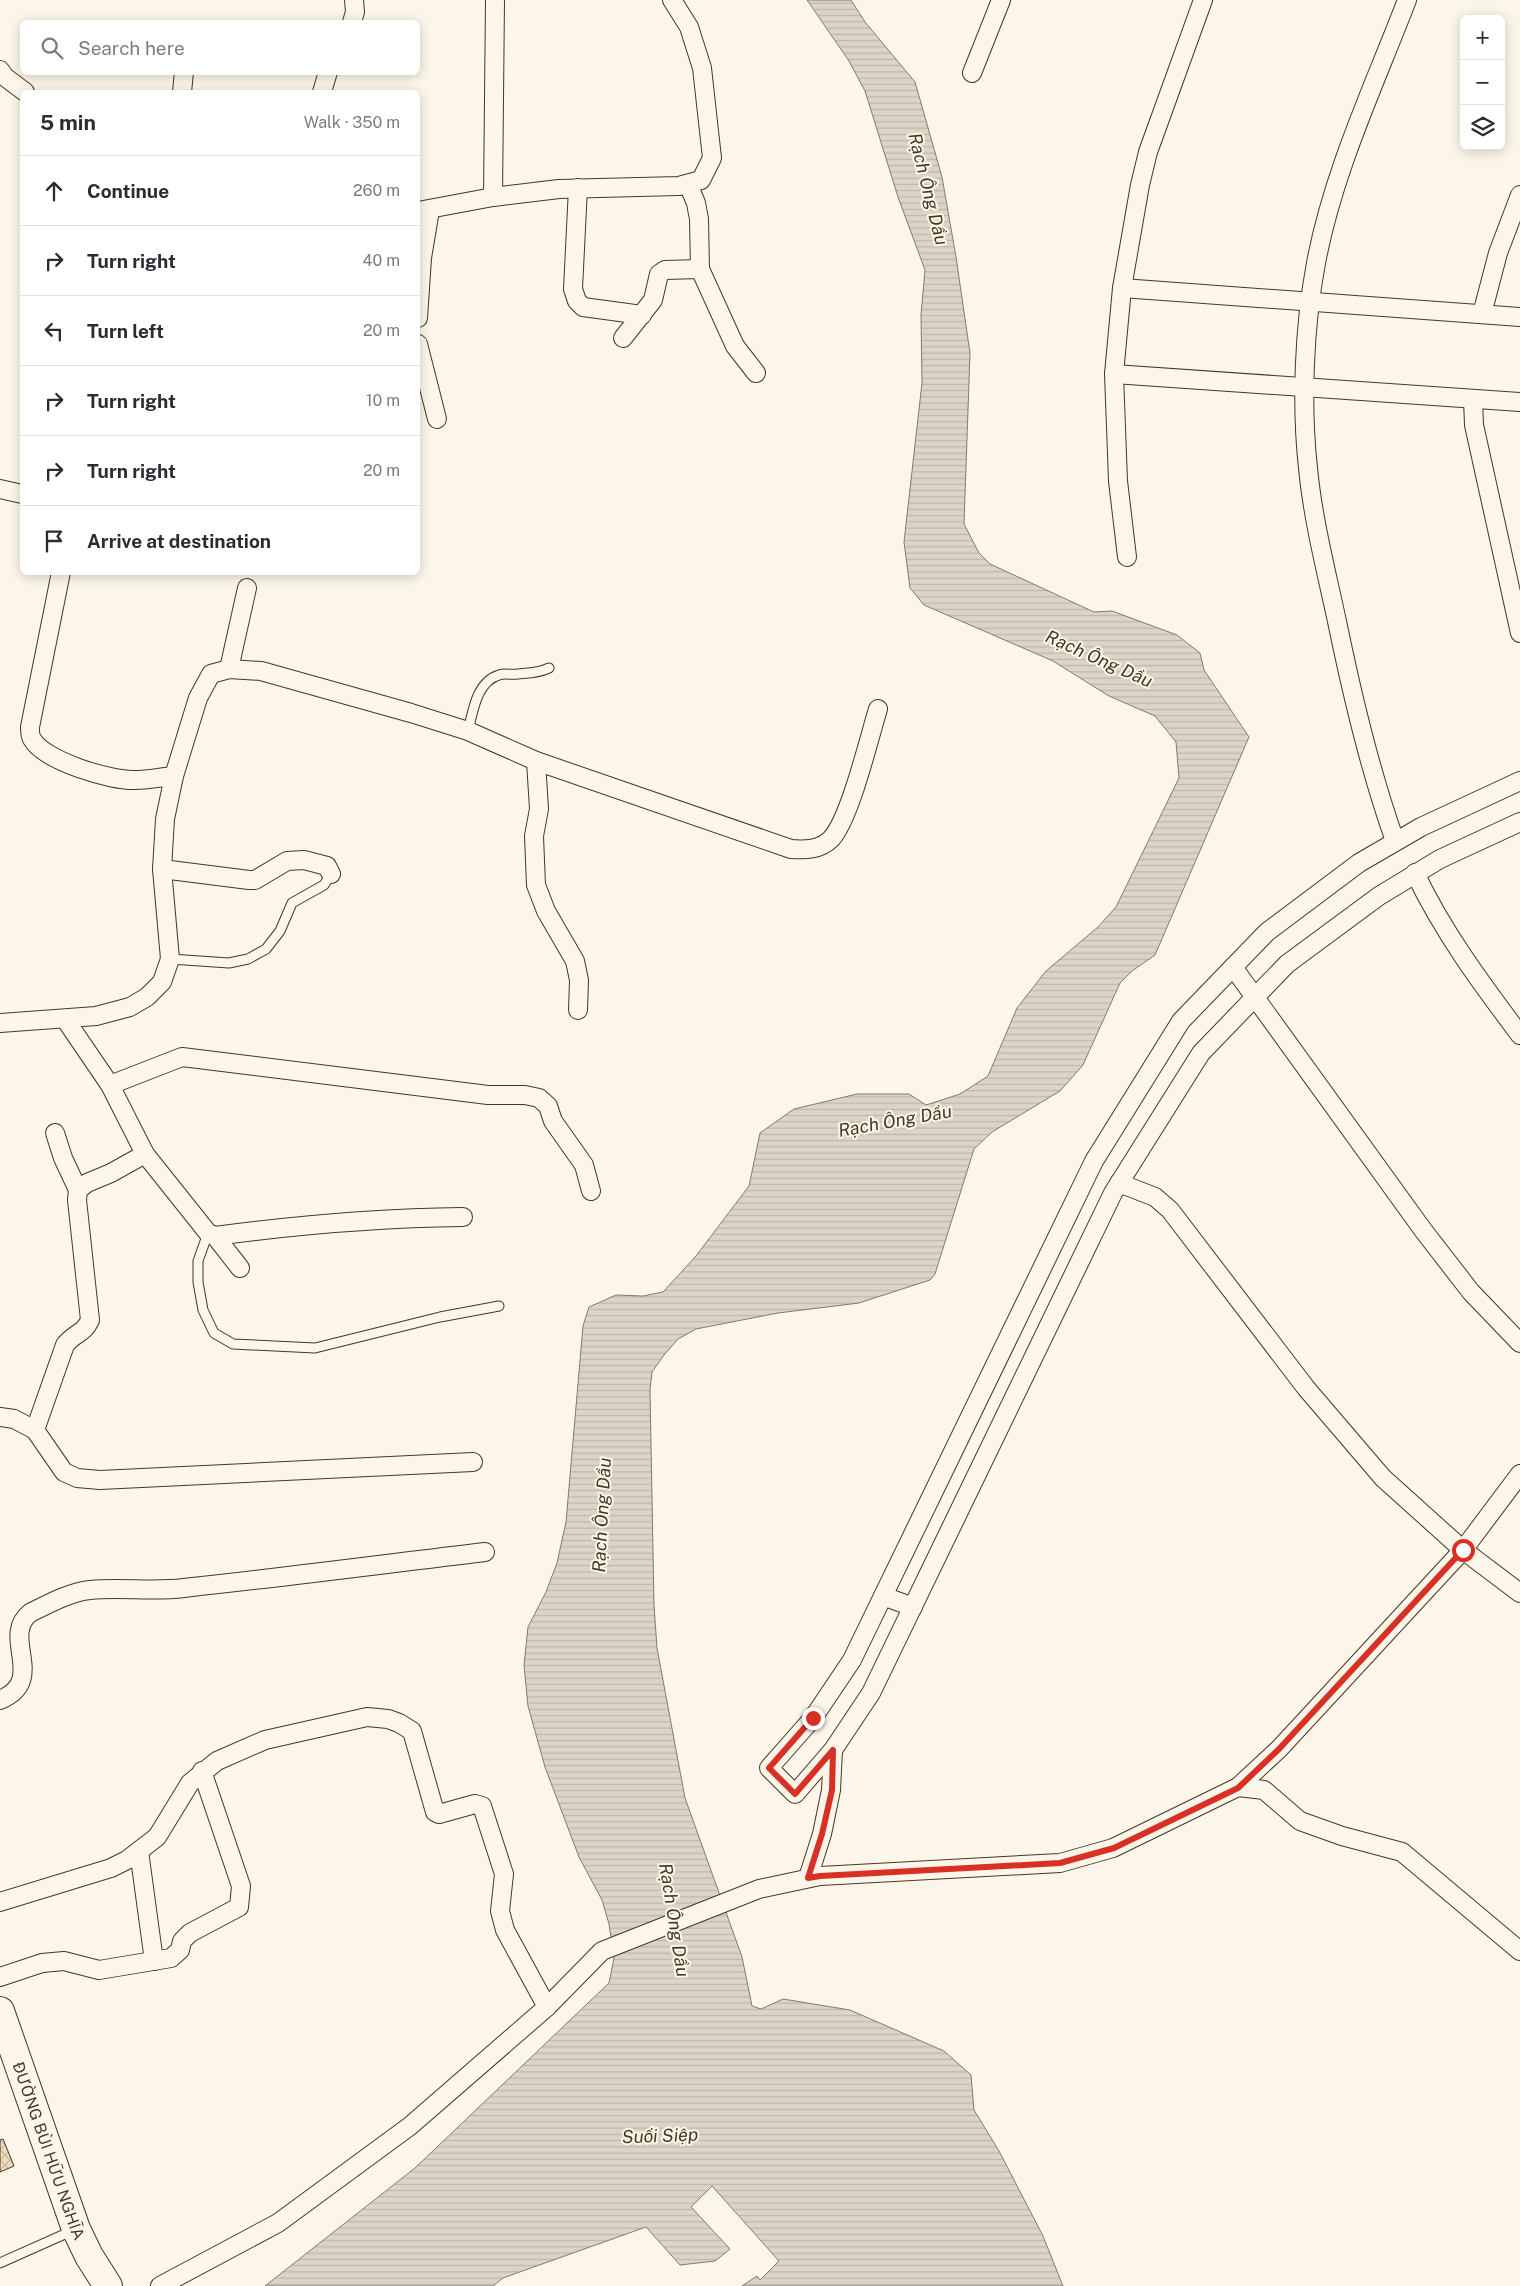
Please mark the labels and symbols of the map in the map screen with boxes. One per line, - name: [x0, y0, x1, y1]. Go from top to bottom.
- water label: Rạch Ông Dầu: [904, 131, 953, 247]
- water label: Rạch Ông Dầu: [1042, 626, 1156, 692]
- water label: Rạch Ông Dầu: [837, 1100, 953, 1141]
- water label: Rạch Ông Dầu: [588, 1457, 615, 1573]
- route start: [1452, 1539, 1475, 1562]
- route end: [802, 1707, 825, 1730]
- water label: Rạch Ông Dầu: [655, 1862, 694, 1978]
- street label: ĐƯỜNG BÙI HỮU NGHĨA: [8, 2059, 89, 2243]
- water label: Suối Siệp: [621, 2124, 699, 2147]

